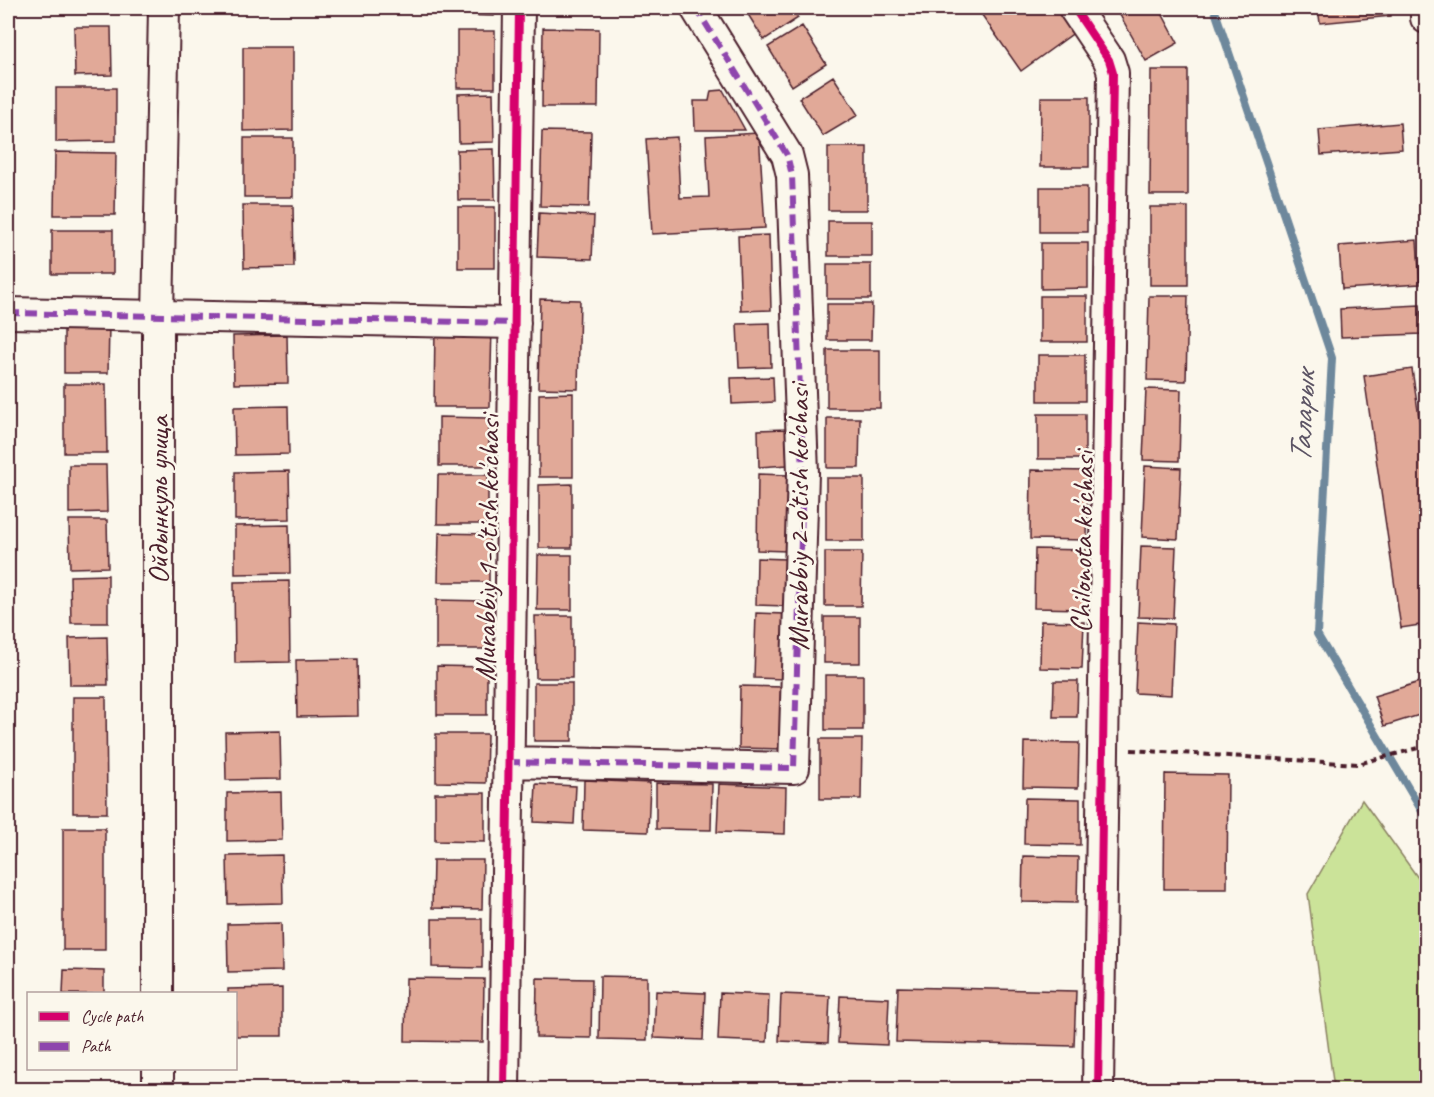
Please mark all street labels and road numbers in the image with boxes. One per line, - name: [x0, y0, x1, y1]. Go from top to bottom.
- street label: Murabbiy 2-o'tish ko'chasi: [779, 380, 817, 650]
- street label: Murabbiy 1-o'tish ko'chasi: [466, 411, 508, 682]
- street label: Ойдынкуль улица: [139, 414, 177, 584]
- street label: Chilonota ko'chasi: [1061, 447, 1103, 633]

